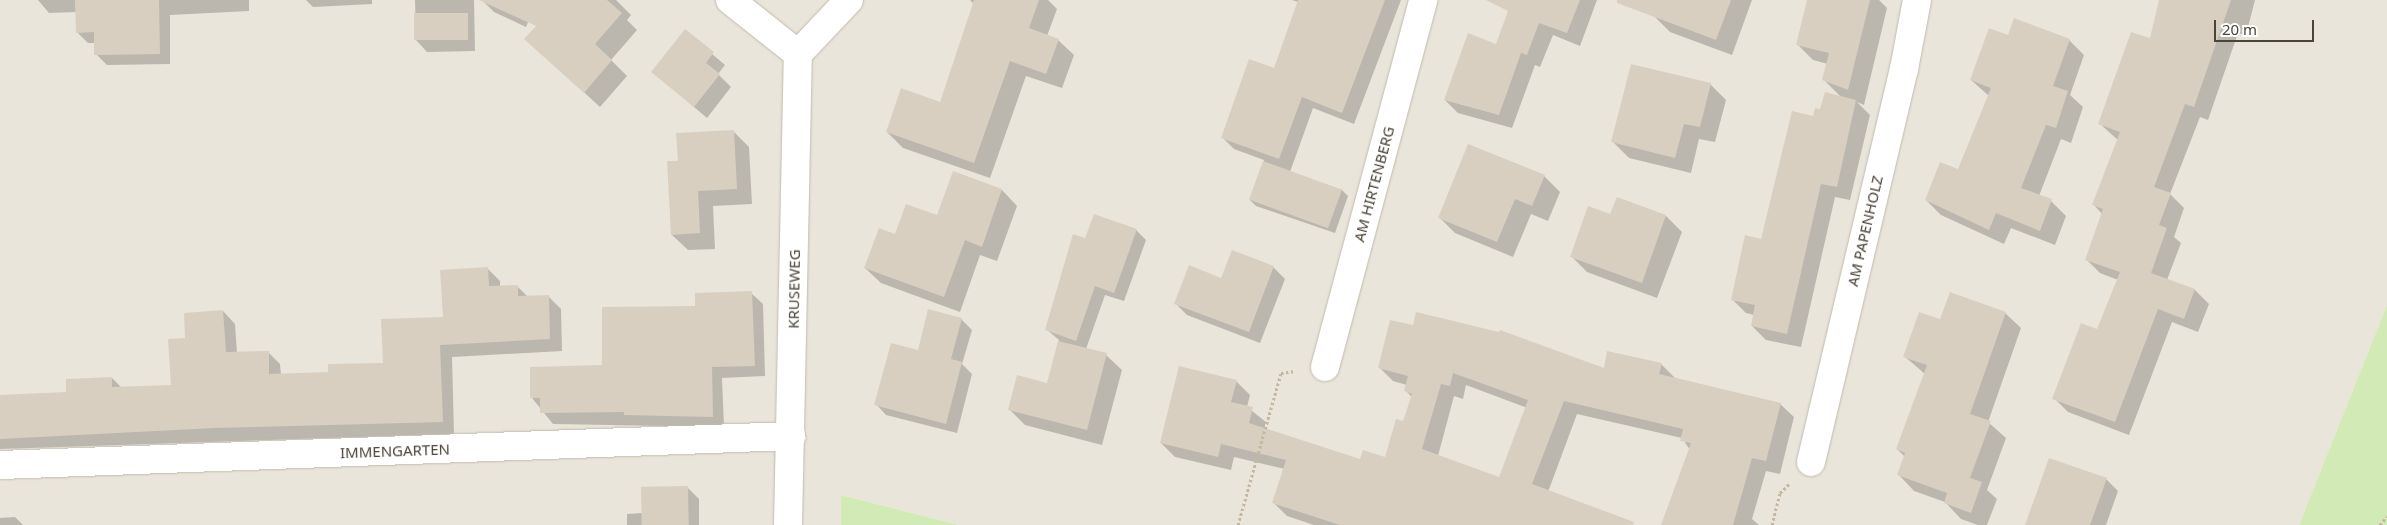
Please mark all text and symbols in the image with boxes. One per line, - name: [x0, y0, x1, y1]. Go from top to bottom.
- scale bar: [2217, 10, 2317, 42]
- text: 20 m: [2222, 19, 2257, 39]
- street label: AM HIRTENBERG: [1350, 124, 1398, 244]
- street label: AM PAPENHOLZ: [1844, 174, 1886, 288]
- street label: KRUSEWEG: [784, 249, 804, 329]
- street label: IMMENGARTEN: [340, 440, 450, 462]

